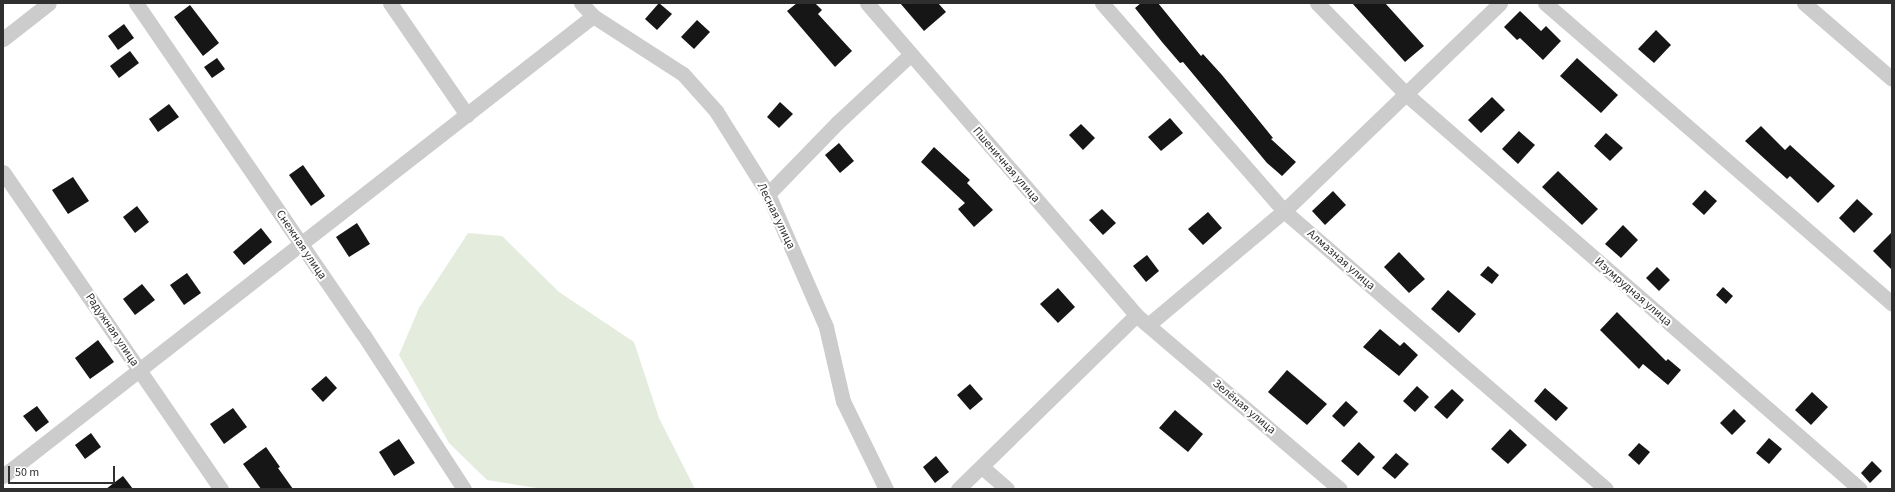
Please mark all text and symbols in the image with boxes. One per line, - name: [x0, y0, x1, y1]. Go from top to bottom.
- street label: Пшеничная улица: [969, 124, 1043, 206]
- street label: Лесная улица: [754, 181, 798, 251]
- street label: Снежная улица: [272, 208, 330, 282]
- street label: Алмазная улица: [1304, 227, 1378, 293]
- street label: Изумрудная улица: [1591, 254, 1675, 330]
- street label: Радужная улица: [82, 291, 142, 369]
- street label: Зелёная улица: [1210, 377, 1278, 437]
- scale bar: [10, 458, 117, 484]
- text: 50 m: [15, 464, 39, 481]

